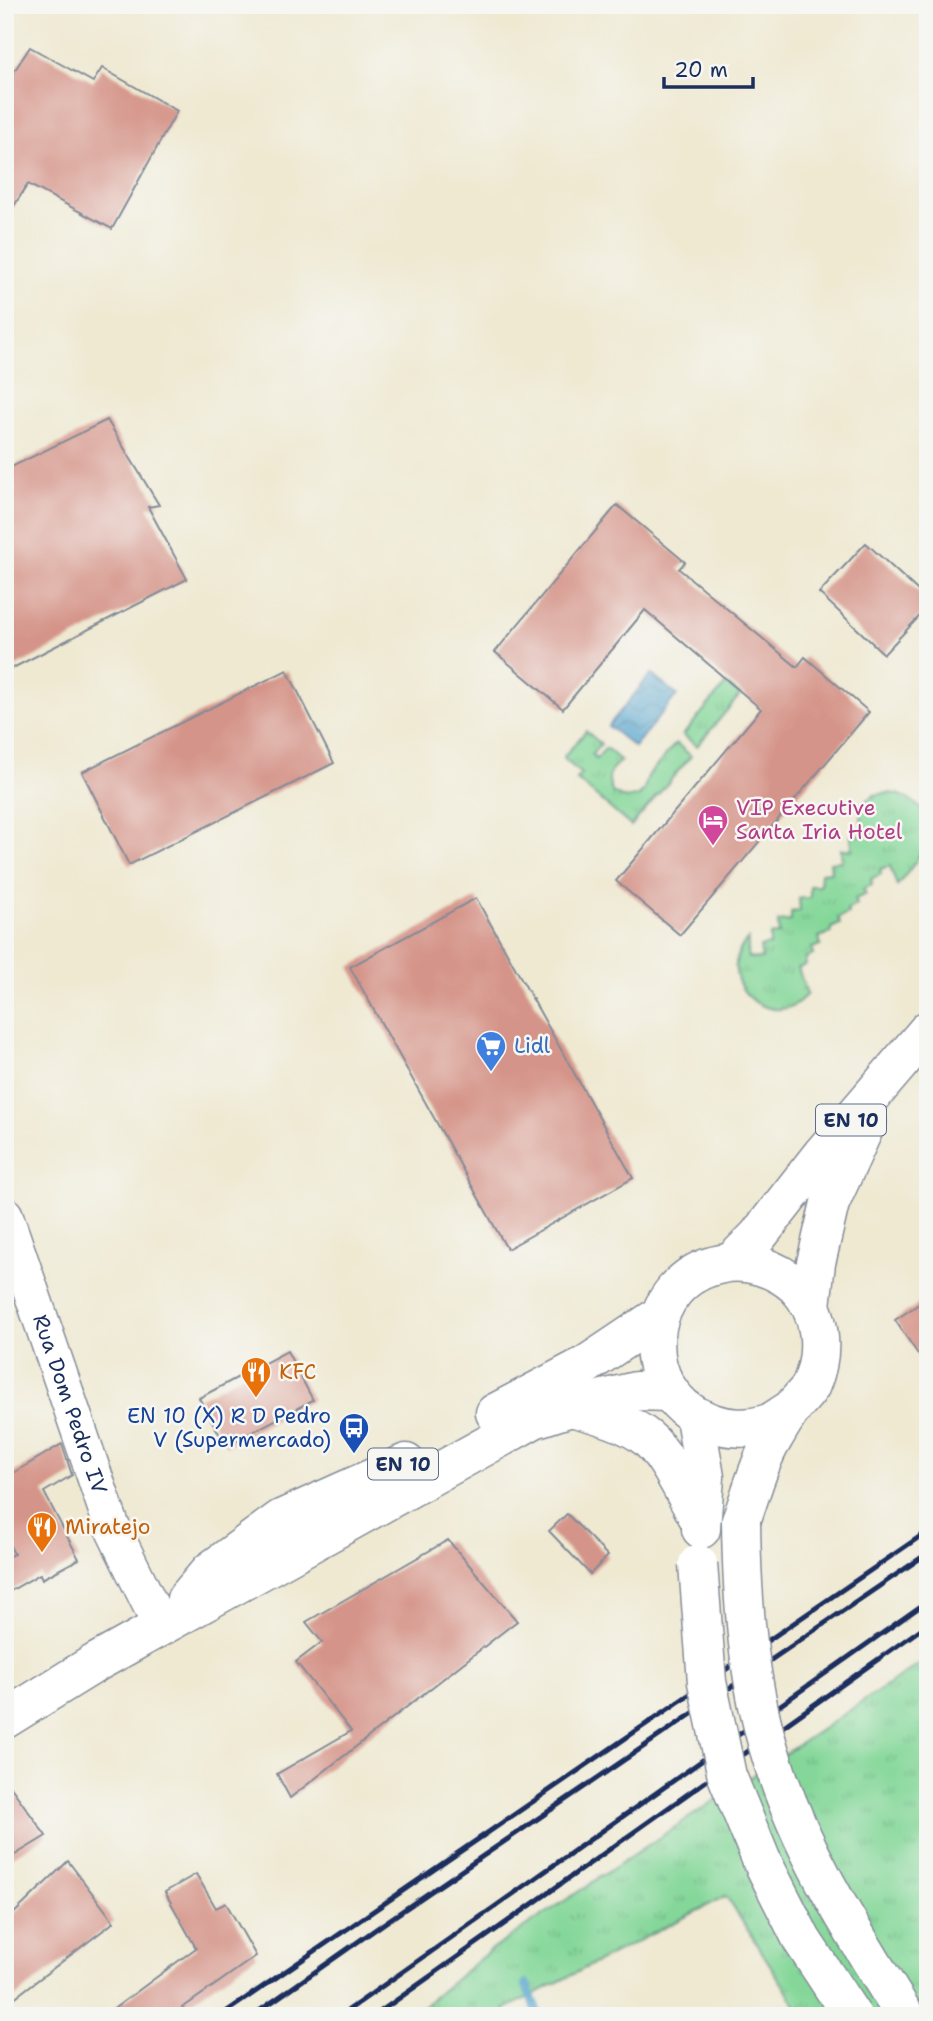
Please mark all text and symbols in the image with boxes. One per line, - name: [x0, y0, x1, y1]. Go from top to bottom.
- scale bar: [664, 46, 753, 90]
- text: 20 m: [674, 56, 728, 84]
- place label: VIP Executive Santa Iria Hotel: [736, 794, 903, 846]
- hotel icon: VIP Executive Santa Iria Hotel: [696, 803, 730, 847]
- supermarket icon: Lidl: [474, 1029, 508, 1073]
- place label: Lidl: [514, 1032, 551, 1060]
- road number: EN 10: [816, 1104, 886, 1136]
- street label: Rua Dom Pedro IV: [26, 1311, 114, 1498]
- restaurant icon: KFC: [239, 1355, 273, 1399]
- place label: KFC: [279, 1358, 316, 1386]
- place label: EN 10 (X) R D Pedro V (Supermercado): [127, 1402, 331, 1454]
- bus stop icon: EN 10 (X) R D Pedro V (Supermercado): [337, 1411, 371, 1455]
- road number: EN 10: [368, 1448, 438, 1480]
- restaurant icon: Miratejo: [25, 1510, 59, 1554]
- place label: Miratejo: [65, 1513, 150, 1541]

